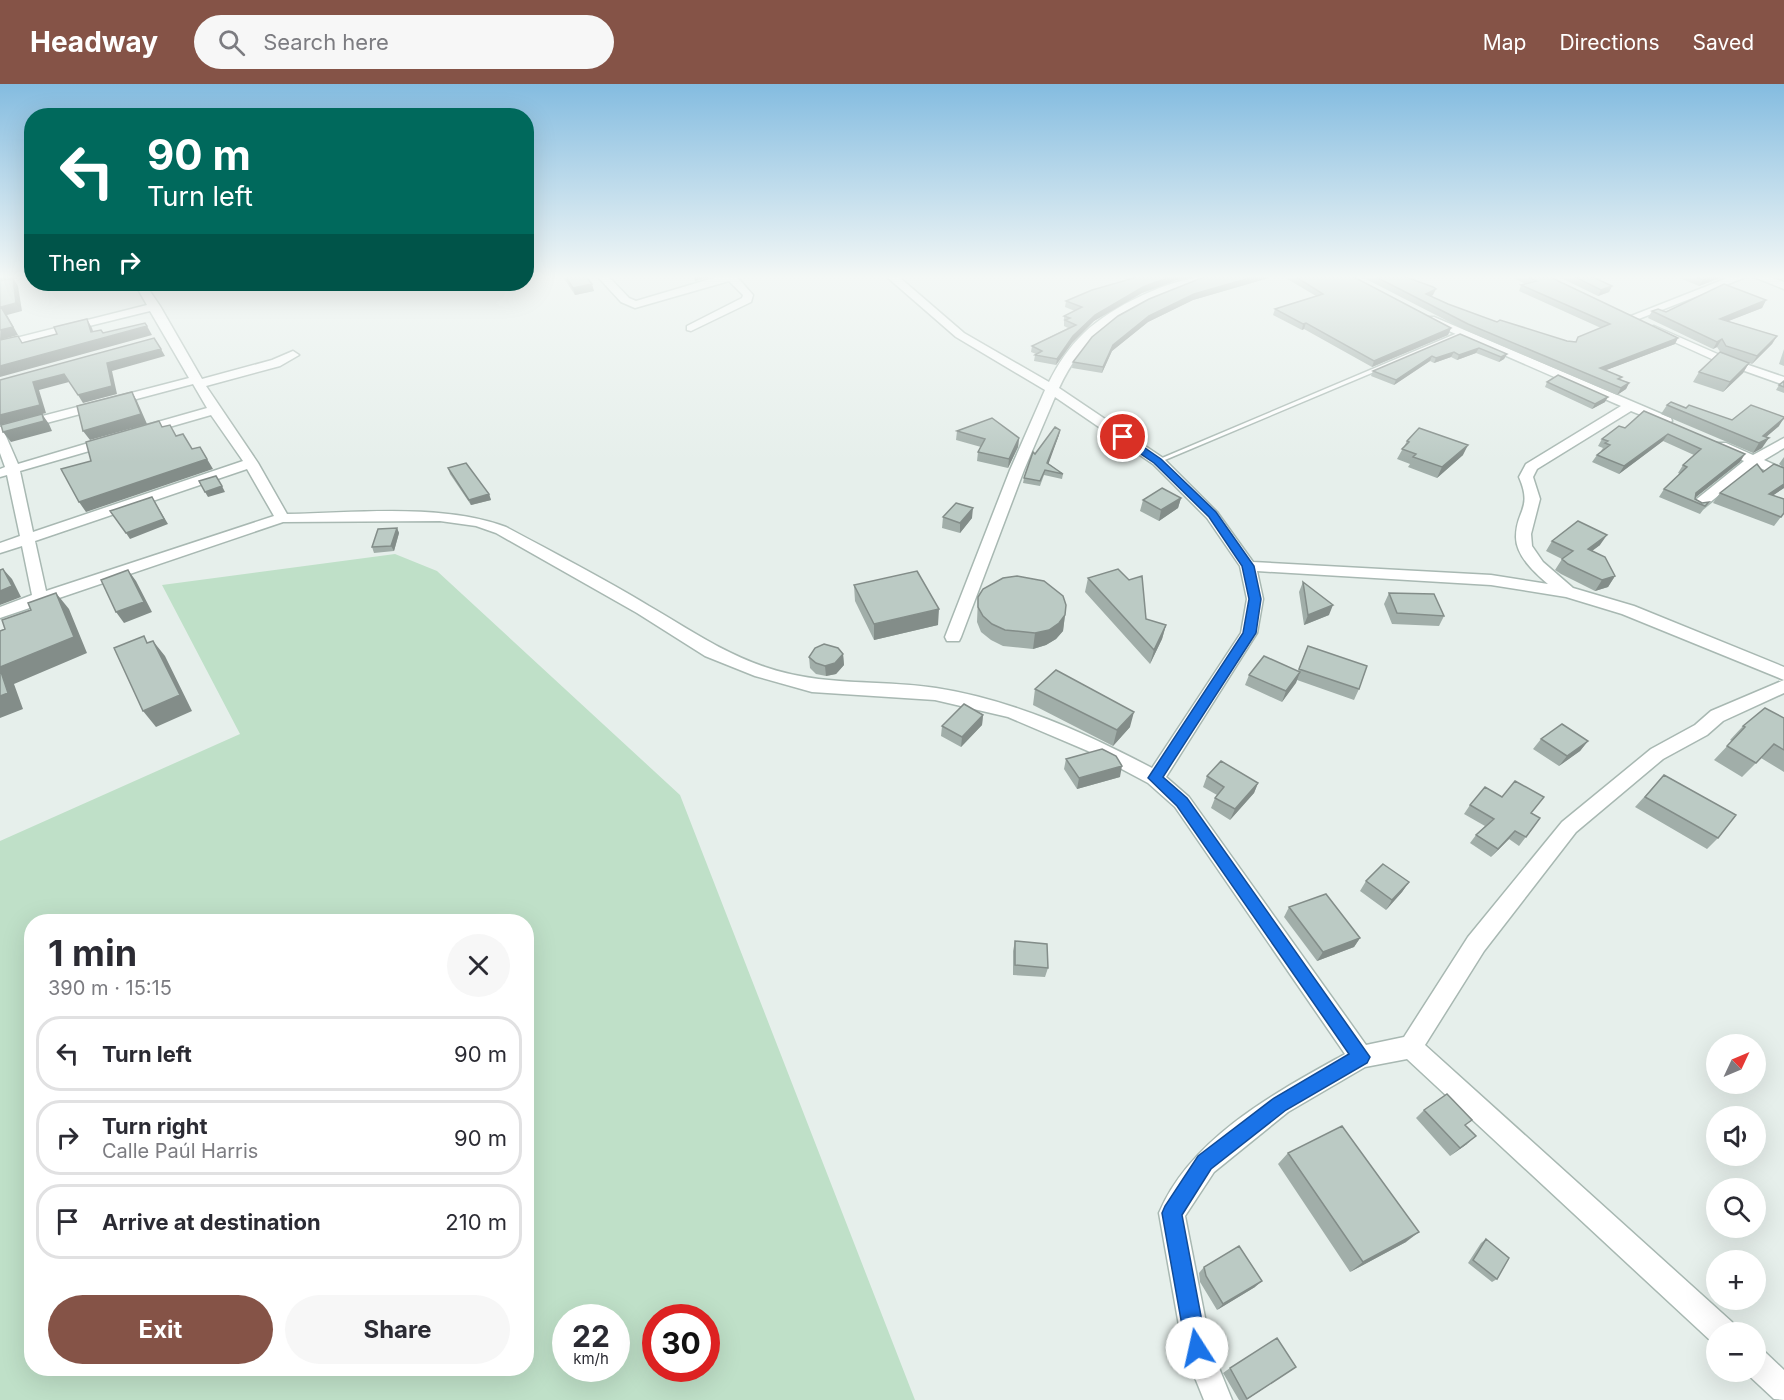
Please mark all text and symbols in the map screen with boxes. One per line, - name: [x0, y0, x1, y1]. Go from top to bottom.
- search box: [194, 15, 614, 69]
- text: Headway: [30, 25, 158, 59]
- icon: search: [215, 26, 248, 59]
- text: Search here: [263, 29, 389, 55]
- text: Map: [1483, 30, 1526, 55]
- text: Directions: [1559, 30, 1660, 55]
- text: Saved: [1693, 30, 1754, 55]
- text: 90 m: [147, 129, 251, 180]
- icon: left: [48, 132, 126, 210]
- text: Turn left: [147, 180, 253, 213]
- icon: right: [113, 246, 146, 279]
- text: Then: [48, 250, 101, 276]
- pin: [1097, 411, 1148, 462]
- icon: arrive: [1106, 420, 1139, 453]
- text: 1 min: [48, 931, 137, 975]
- button: close: [447, 934, 510, 997]
- text: 390 m · 15:15: [48, 976, 172, 1000]
- north arrow: [1706, 1034, 1766, 1094]
- map controls: [1706, 1034, 1766, 1382]
- icon: left: [51, 1037, 84, 1070]
- text: Turn left: [102, 1041, 192, 1067]
- text: 90 m: [454, 1041, 507, 1067]
- button: sound: [1706, 1106, 1766, 1166]
- text: Turn right: [102, 1113, 208, 1139]
- icon: right: [51, 1121, 84, 1154]
- text: 90 m: [454, 1125, 507, 1151]
- text: Calle Paúl Harris: [102, 1139, 258, 1163]
- button: search: [1706, 1178, 1766, 1238]
- icon: arrive: [51, 1205, 84, 1238]
- text: Arrive at destination: [102, 1209, 321, 1235]
- text: 210 m: [445, 1209, 507, 1235]
- button: +: [1706, 1250, 1766, 1310]
- button: Exit: [48, 1295, 273, 1364]
- button: Share: [285, 1295, 510, 1364]
- speed limit sign: 30: [642, 1304, 720, 1382]
- position arrow: [1165, 1316, 1229, 1380]
- text: 22: [572, 1318, 610, 1354]
- button: −: [1706, 1322, 1766, 1382]
- text: km/h: [573, 1349, 609, 1368]

